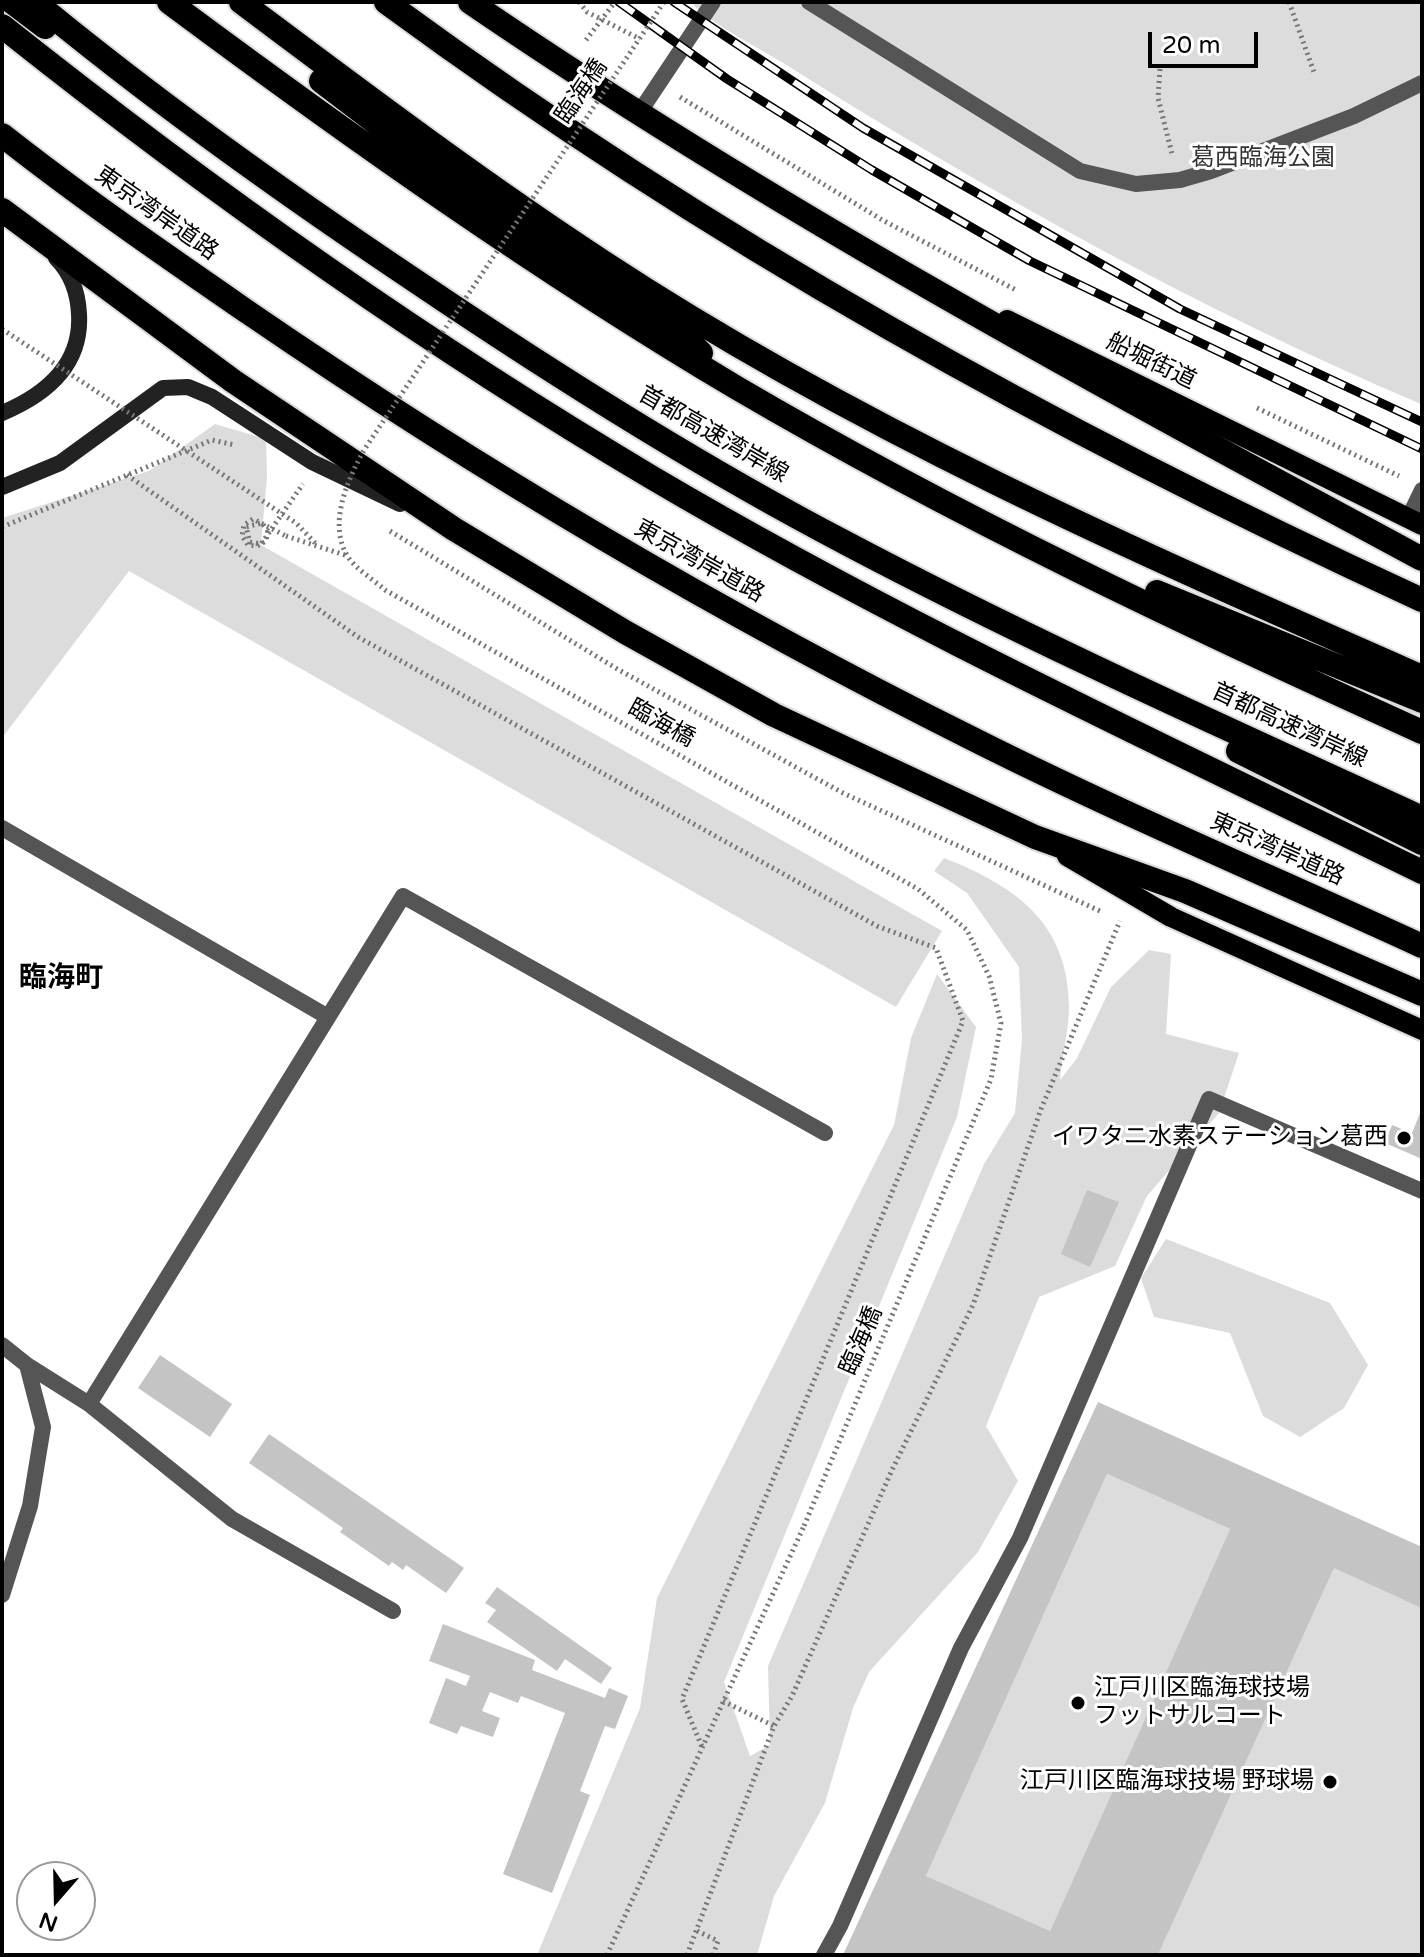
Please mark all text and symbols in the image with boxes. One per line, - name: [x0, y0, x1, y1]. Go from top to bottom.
- scale bar: [1152, 16, 1262, 66]
- text: 20 m: [1162, 31, 1220, 60]
- street label: 臨海橋: [550, 54, 614, 130]
- park label: 葛西臨海公園: [1191, 145, 1335, 173]
- street label: 東京湾岸道路: [89, 161, 223, 267]
- street label: 船堀街道: [1102, 328, 1200, 396]
- street label: 首都高速湾岸線: [633, 381, 793, 489]
- street label: 東京湾岸道路: [629, 514, 769, 610]
- street label: 首都高速湾岸線: [1207, 677, 1371, 775]
- street label: 臨海橋: [623, 694, 699, 754]
- street label: 東京湾岸道路: [1205, 808, 1349, 892]
- district label: 臨海町: [19, 962, 103, 996]
- place label: イワタニ水素ステーション葛西: [1052, 1124, 1388, 1152]
- marker: イワタニ水素ステーション葛西: [1395, 1129, 1413, 1147]
- street label: 臨海橋: [835, 1302, 889, 1380]
- place label: 江戸川区臨海球技場 フットサルコート: [1094, 1675, 1310, 1731]
- marker: 江戸川区臨海球技場 フットサルコート: [1069, 1694, 1087, 1712]
- place label: 江戸川区臨海球技場 野球場: [1020, 1768, 1314, 1796]
- marker: 江戸川区臨海球技場 野球場: [1321, 1773, 1339, 1791]
- north arrow: [16, 1861, 96, 1941]
- text: N: [36, 1906, 61, 1937]

